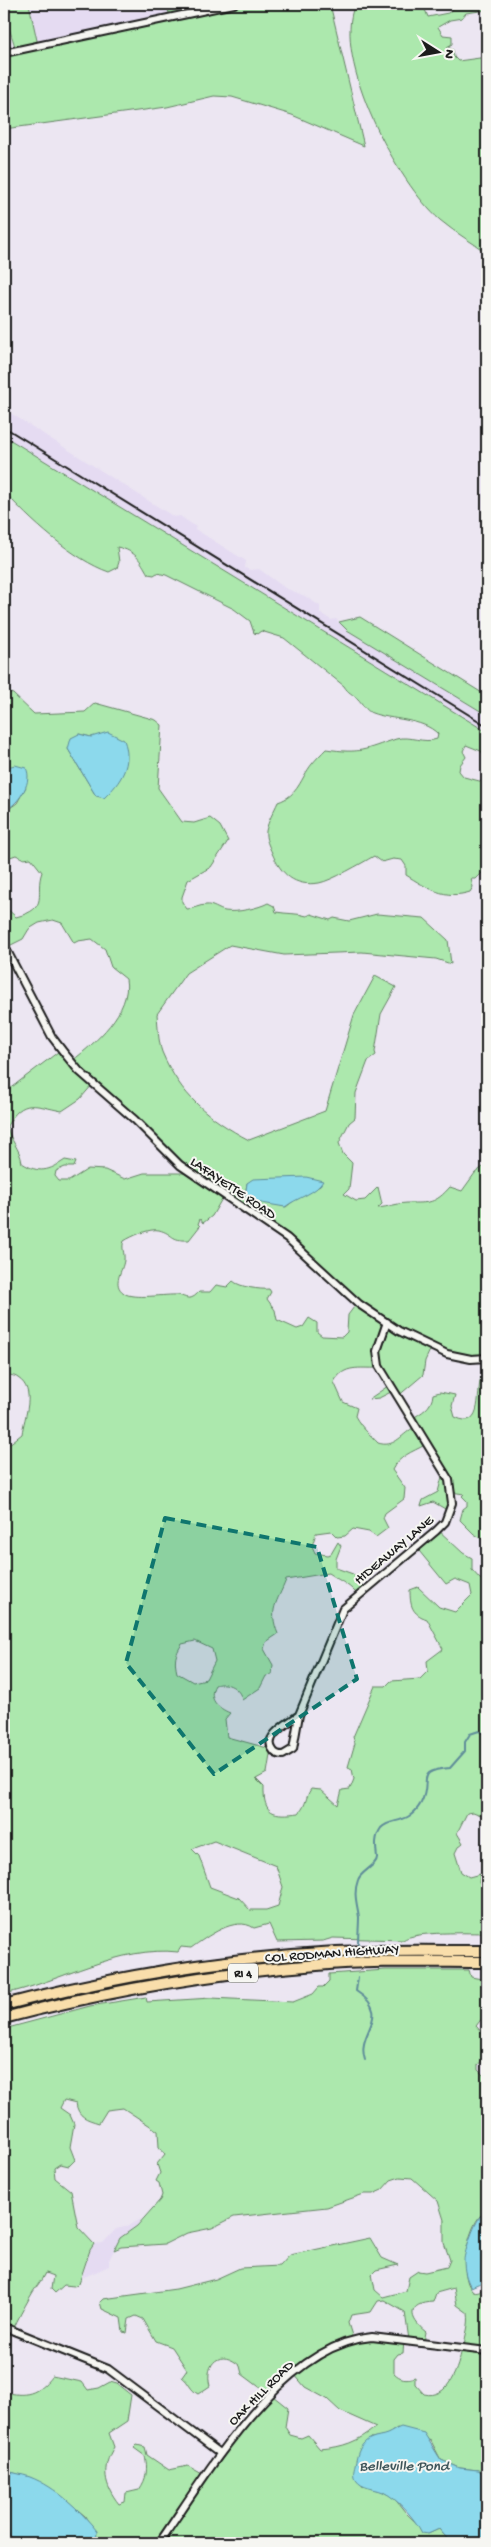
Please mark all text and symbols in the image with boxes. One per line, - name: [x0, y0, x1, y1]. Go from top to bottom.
- north arrow: [414, 28, 464, 78]
- text: N: [439, 48, 458, 60]
- street label: LAFAYETTE ROAD: [186, 1154, 280, 1225]
- street label: HIDEAWAY LANE: [351, 1512, 439, 1589]
- street label: COL RODMAN HIGHWAY: [264, 1941, 400, 1968]
- road number: RI 4: [228, 1964, 258, 1982]
- street label: OAK HILL ROAD: [225, 2357, 299, 2430]
- water label: Belleville Pond: [359, 2458, 451, 2476]

